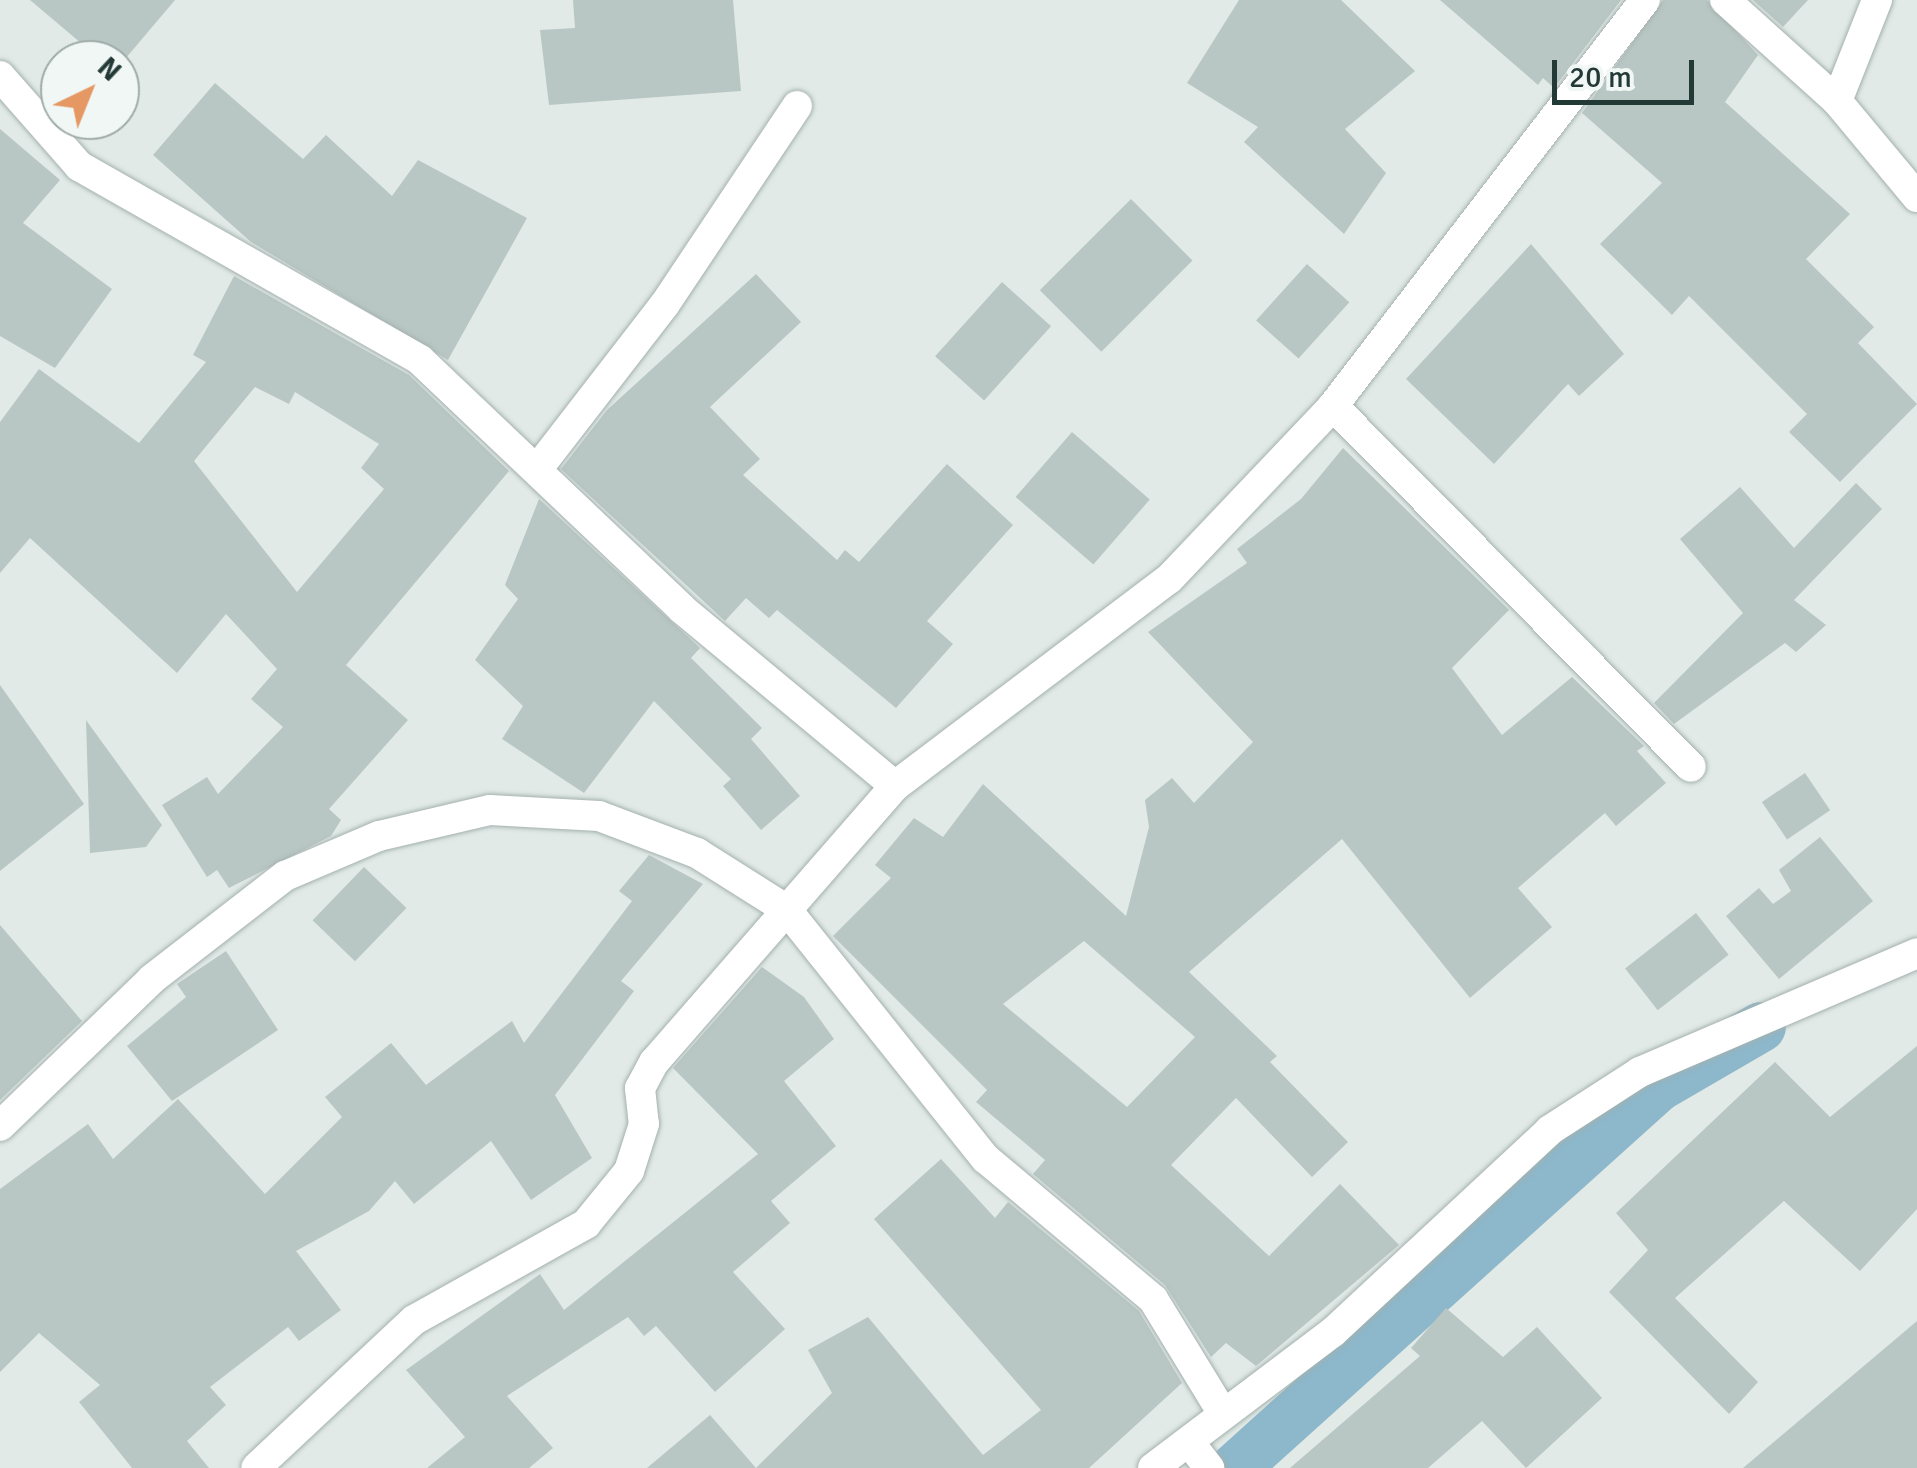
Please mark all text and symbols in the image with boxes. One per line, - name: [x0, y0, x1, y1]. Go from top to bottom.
- north arrow: [40, 40, 140, 140]
- scale bar: [1557, 40, 1700, 102]
- text: N: [90, 50, 128, 89]
- text: 20 m: [1569, 59, 1632, 96]

